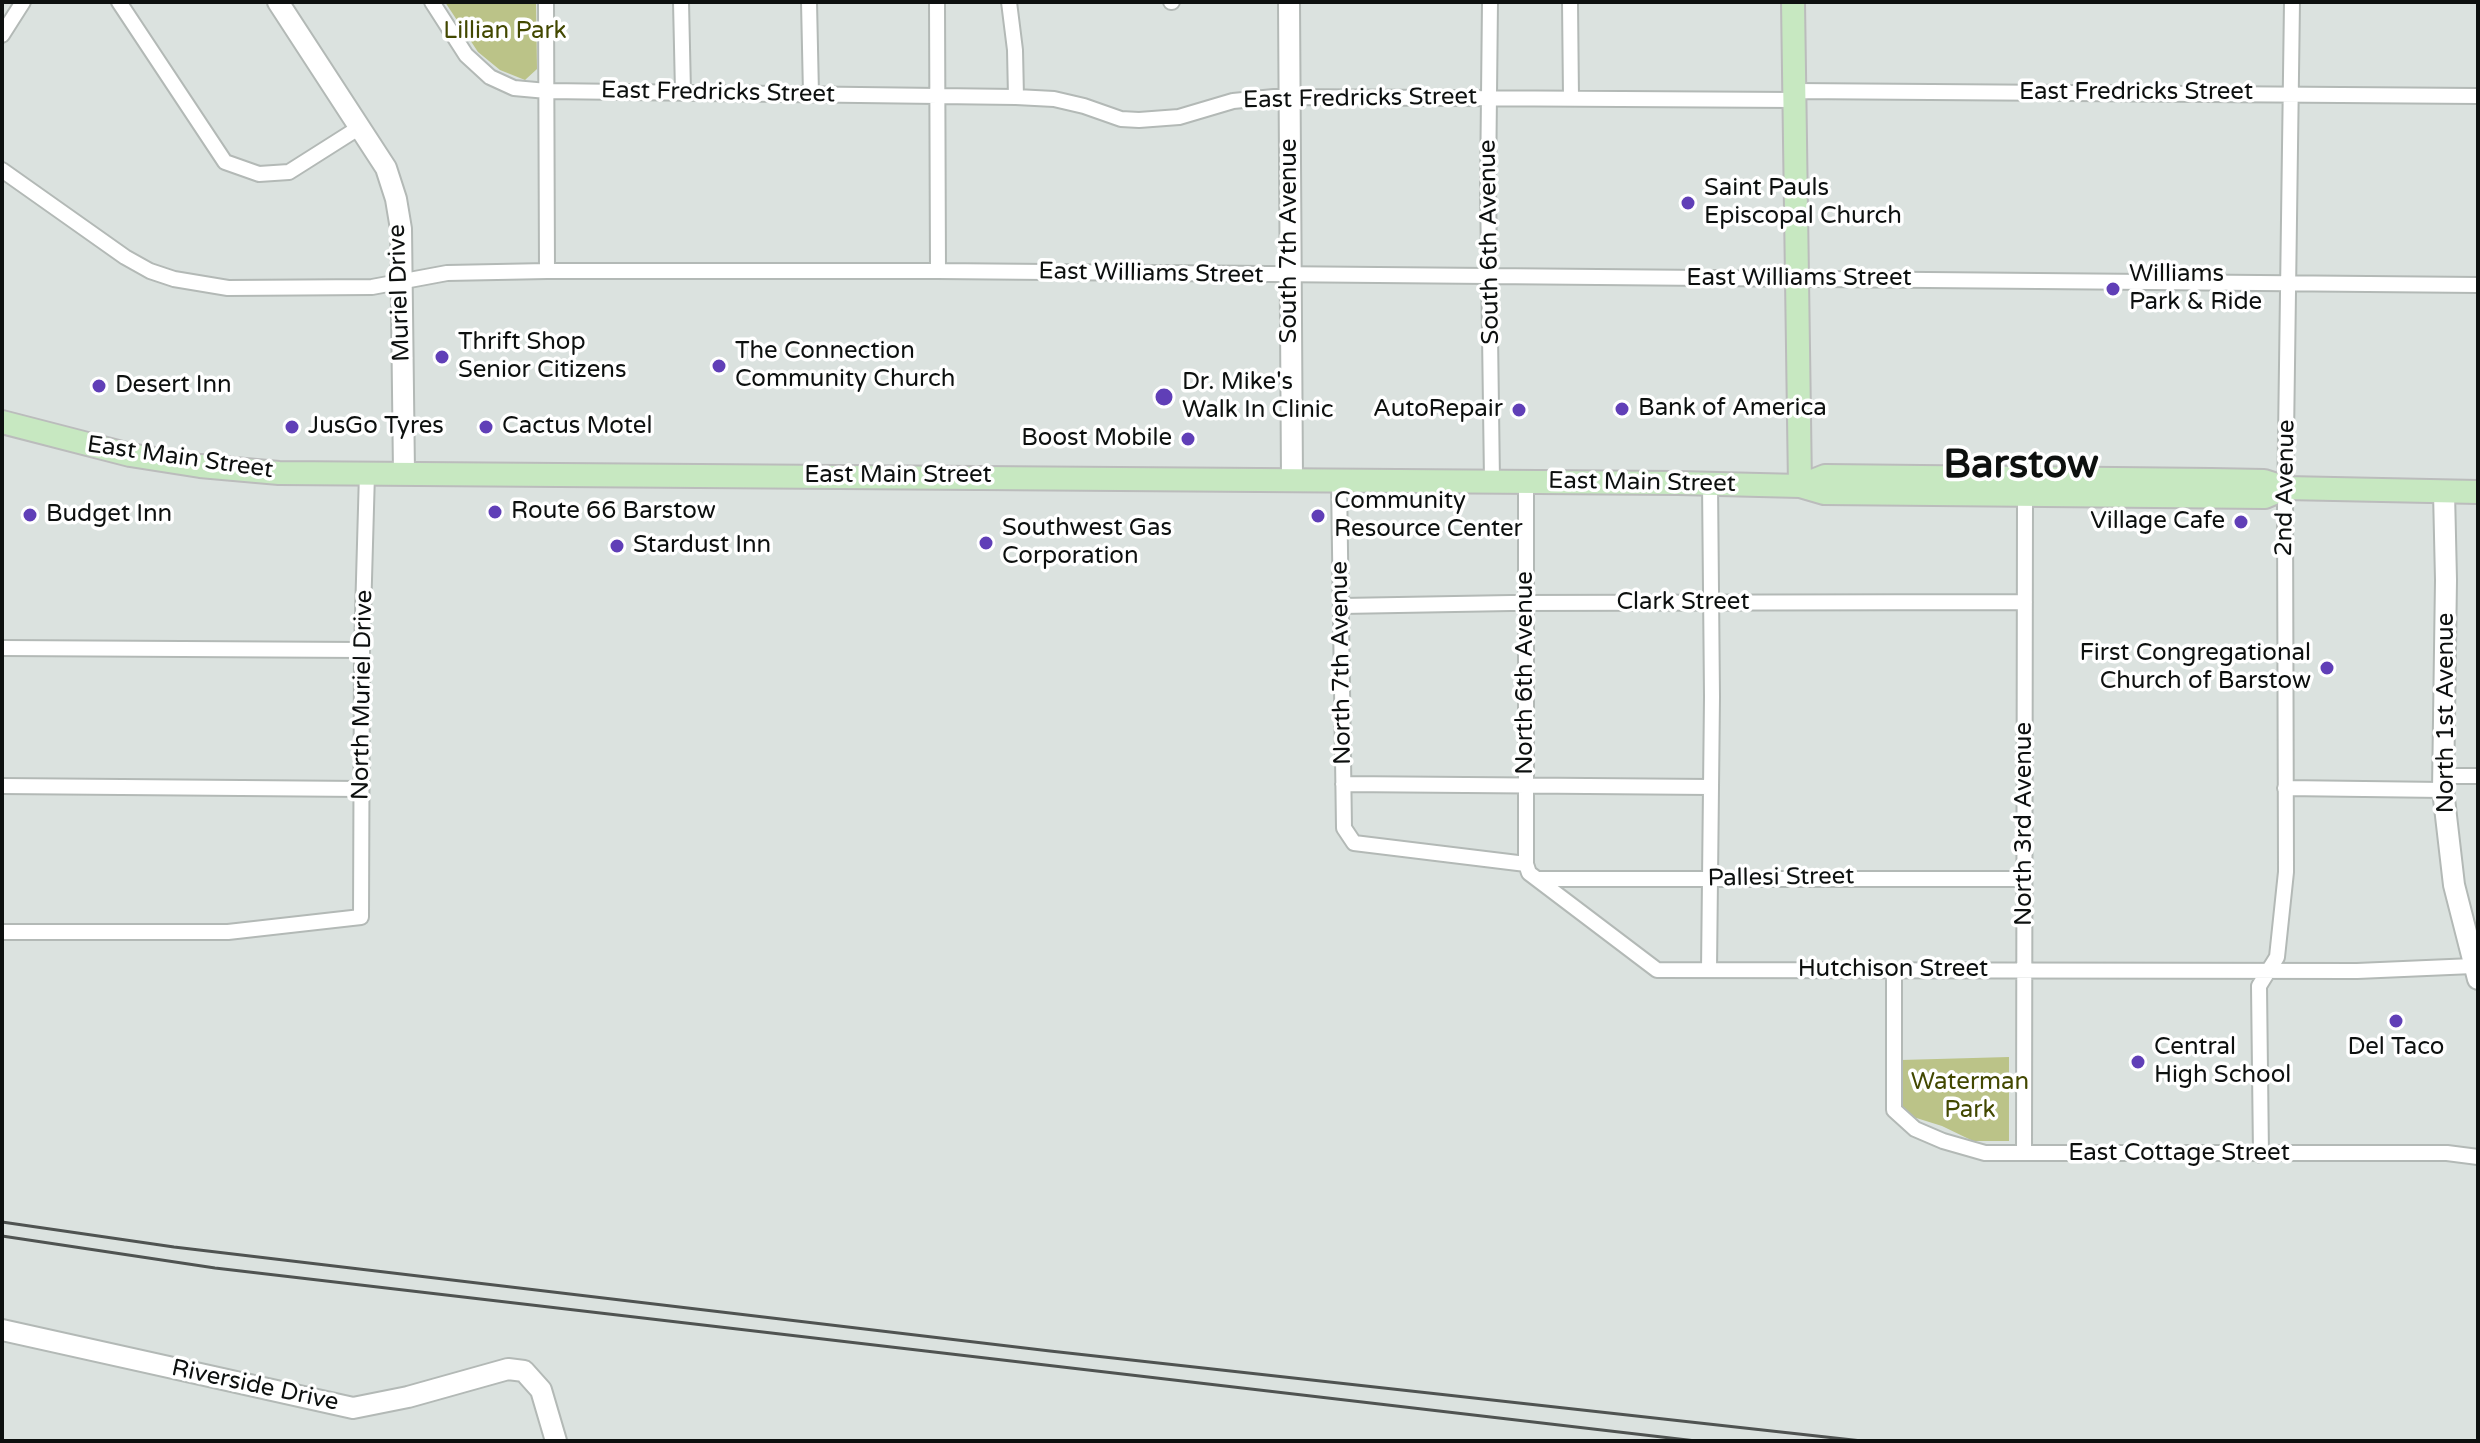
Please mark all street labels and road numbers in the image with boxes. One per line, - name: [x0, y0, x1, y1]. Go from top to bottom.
- street label: East Fredricks Street: [601, 77, 835, 109]
- street label: East Fredricks Street: [2019, 79, 2253, 107]
- street label: East Fredricks Street: [1243, 83, 1477, 115]
- street label: South 7th Avenue: [1276, 138, 1304, 344]
- street label: South 6th Avenue: [1474, 139, 1506, 345]
- street label: Muriel Drive: [383, 224, 417, 362]
- street label: East Williams Street: [1038, 258, 1264, 290]
- street label: East Williams Street: [1686, 265, 1912, 293]
- street label: 2nd Avenue: [2270, 419, 2302, 557]
- street label: East Main Street: [85, 431, 275, 485]
- street label: East Main Street: [804, 462, 992, 490]
- street label: East Main Street: [1548, 467, 1736, 499]
- street label: North 7th Avenue: [1326, 561, 1358, 765]
- street label: North 6th Avenue: [1512, 571, 1540, 775]
- street label: Clark Street: [1616, 589, 1750, 617]
- street label: North Muriel Drive: [347, 590, 379, 800]
- street label: North 1st Avenue: [2433, 613, 2461, 813]
- street label: North 3rd Avenue: [2011, 722, 2039, 926]
- street label: Pallesi Street: [1707, 862, 1855, 894]
- street label: Hutchison Street: [1798, 956, 1988, 984]
- street label: East Cottage Street: [2068, 1140, 2290, 1168]
- street label: Riverside Drive: [169, 1354, 341, 1418]

